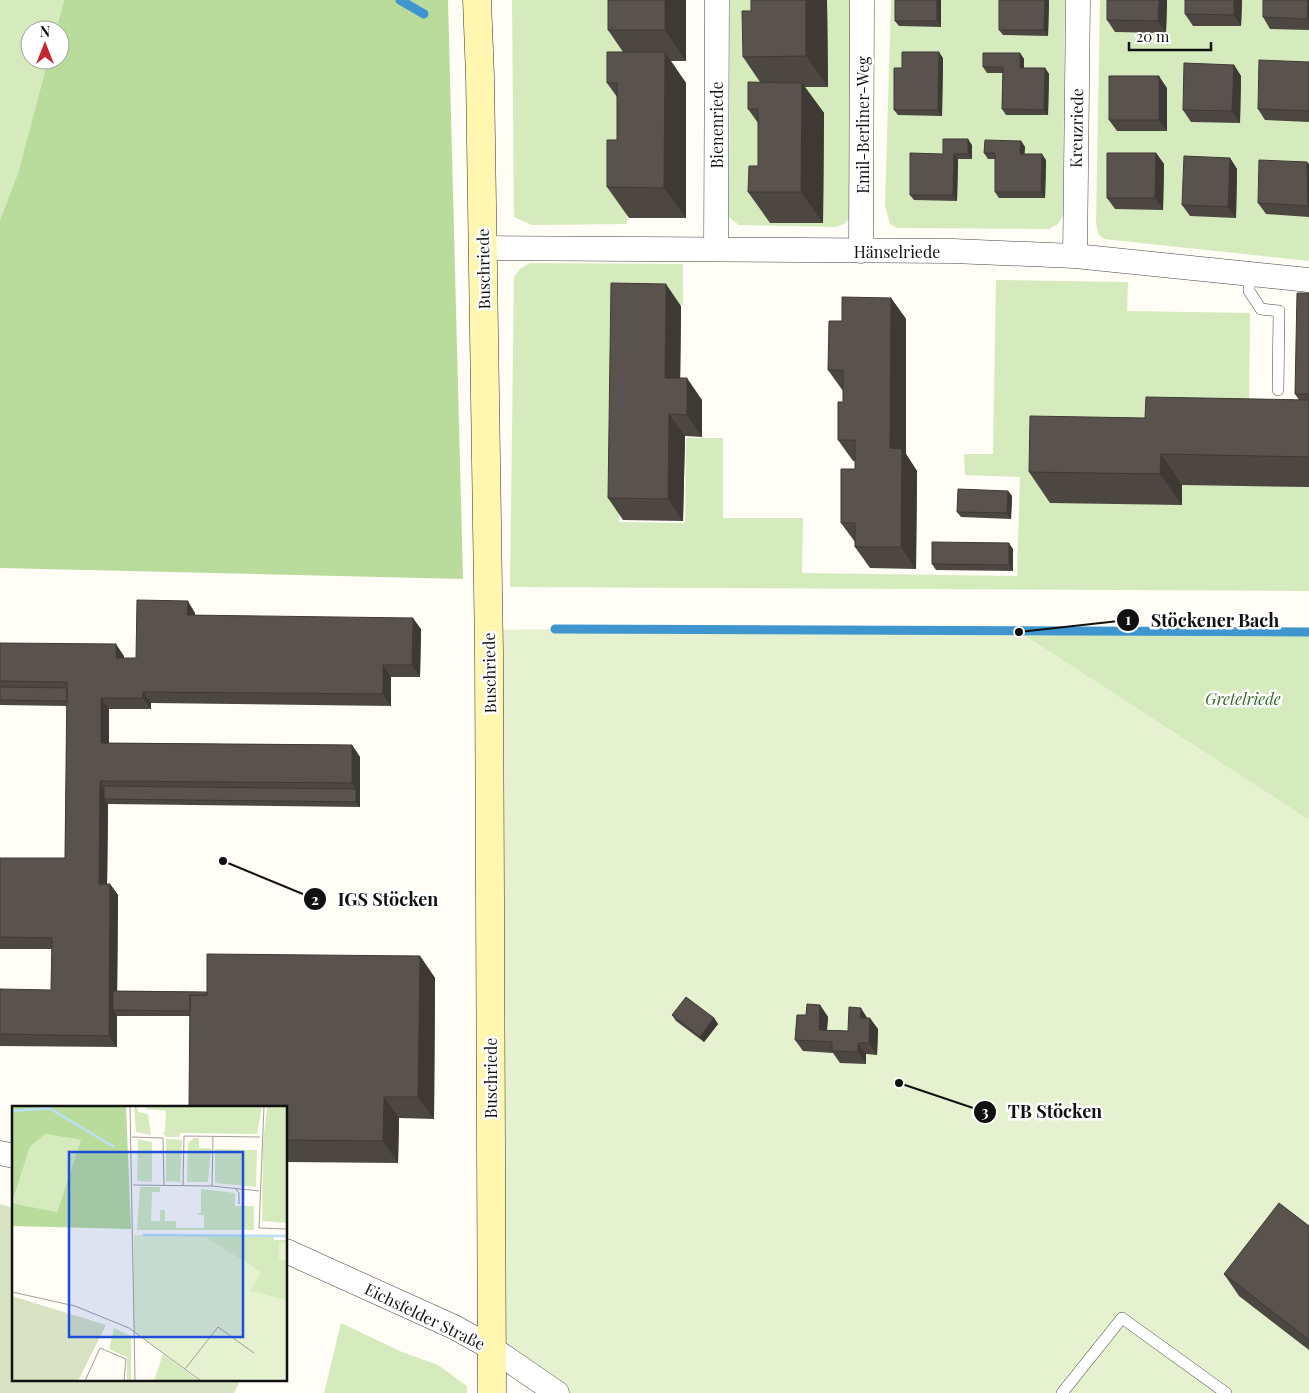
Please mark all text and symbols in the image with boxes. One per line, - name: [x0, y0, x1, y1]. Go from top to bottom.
- north arrow: [20, 20, 70, 70]
- scale bar: [1129, 20, 1212, 52]
- text: N: [40, 22, 50, 41]
- text: 20 m: [1136, 26, 1170, 46]
- street label: Emil-Berliner-Weg: [852, 56, 873, 194]
- street label: Bienenriede: [706, 81, 727, 169]
- street label: Kreuzriede: [1065, 88, 1087, 168]
- street label: Buschriede: [472, 228, 494, 310]
- street label: Hänselriede: [854, 241, 940, 262]
- callout: Stöckener Bach: [1116, 604, 1290, 637]
- text: Stöckener Bach: [1151, 608, 1279, 632]
- text: 1: [1125, 609, 1131, 629]
- street label: Buschriede: [478, 632, 500, 714]
- park label: Gretelriede: [1205, 688, 1281, 709]
- callout: IGS Stöcken: [303, 883, 448, 916]
- text: IGS Stöcken: [338, 887, 438, 911]
- text: 2: [311, 889, 319, 909]
- street label: Buschriede: [480, 1038, 501, 1118]
- callout: TB Stöcken: [973, 1095, 1112, 1128]
- text: TB Stöcken: [1008, 1099, 1102, 1123]
- text: 3: [981, 1101, 989, 1121]
- inset map: [12, 1106, 288, 1380]
- street label: Eichsfelder Straße: [361, 1278, 489, 1354]

